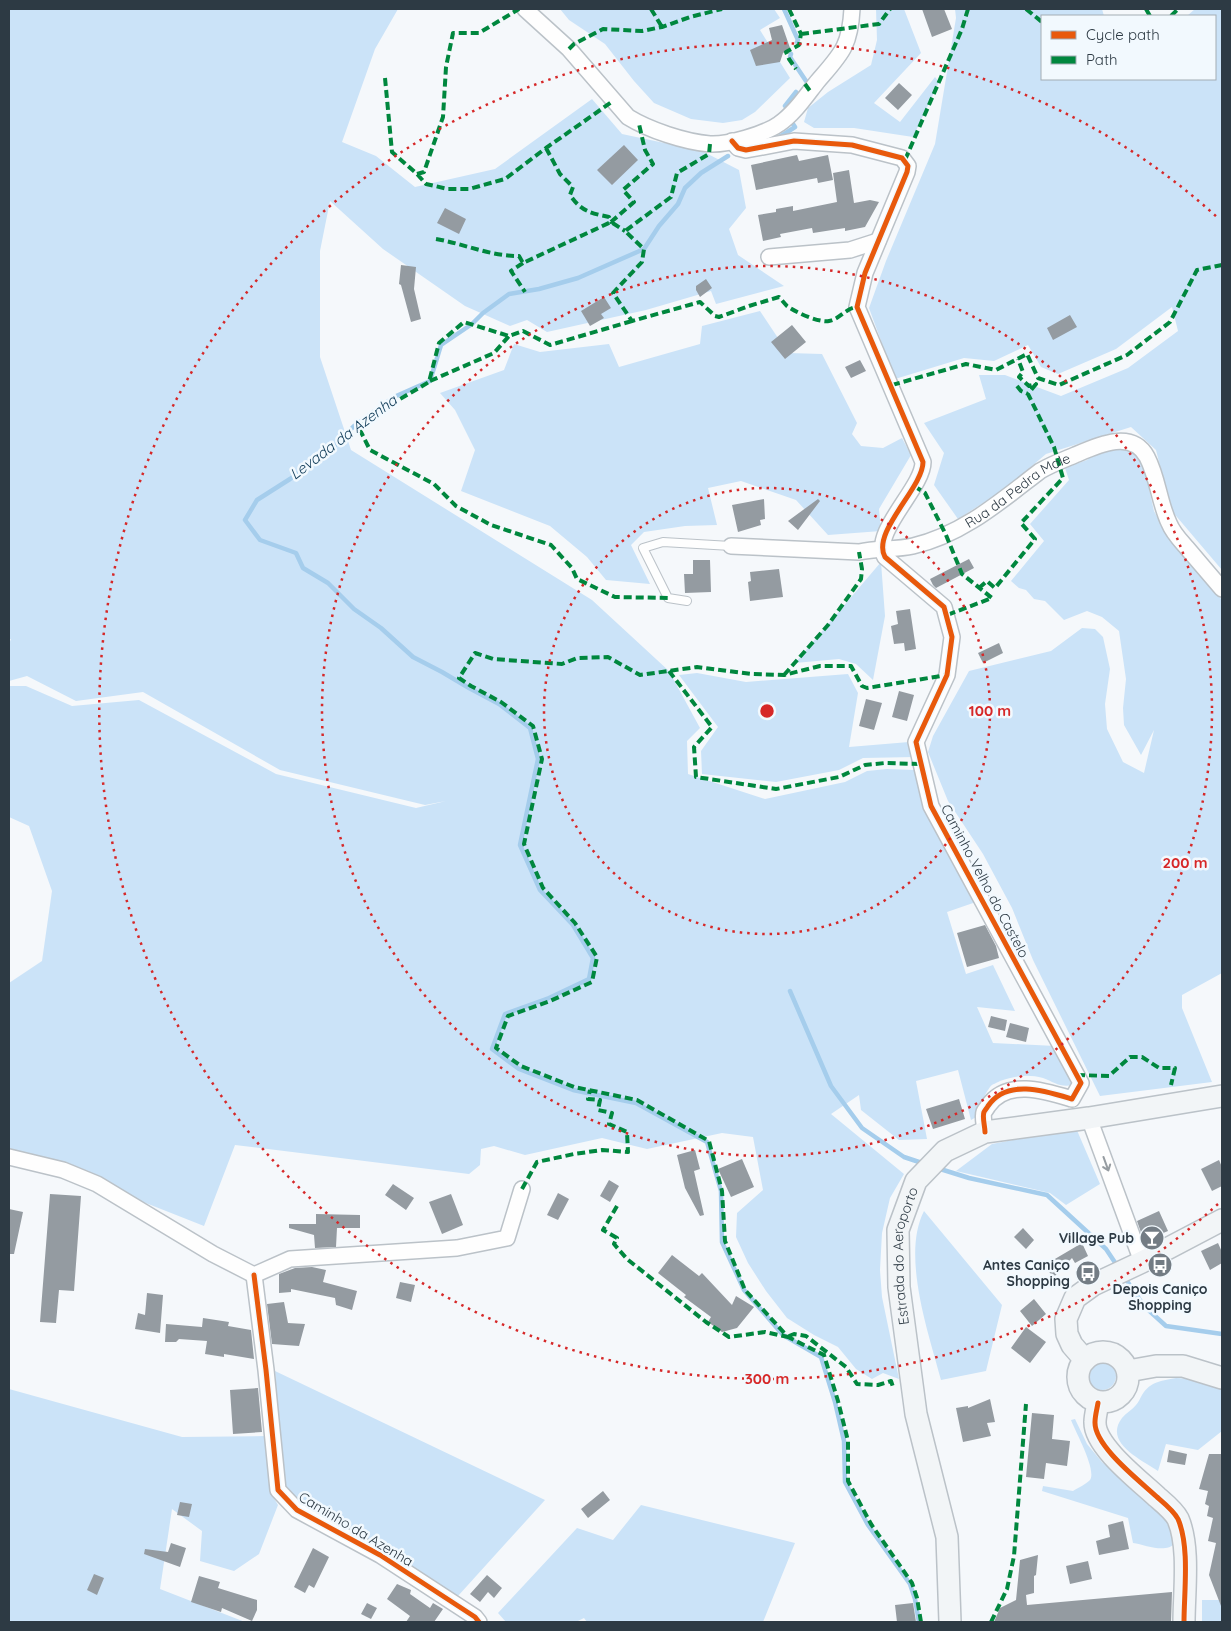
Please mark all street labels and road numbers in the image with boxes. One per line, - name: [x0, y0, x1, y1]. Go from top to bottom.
- street label: Rua da Pedra Mole: [962, 449, 1073, 532]
- street label: Caminho Velho do Castelo: [937, 801, 1033, 961]
- street label: Estrada do Aeroporto: [889, 1184, 922, 1326]
- street label: Caminho da Azenha: [295, 1488, 417, 1570]

